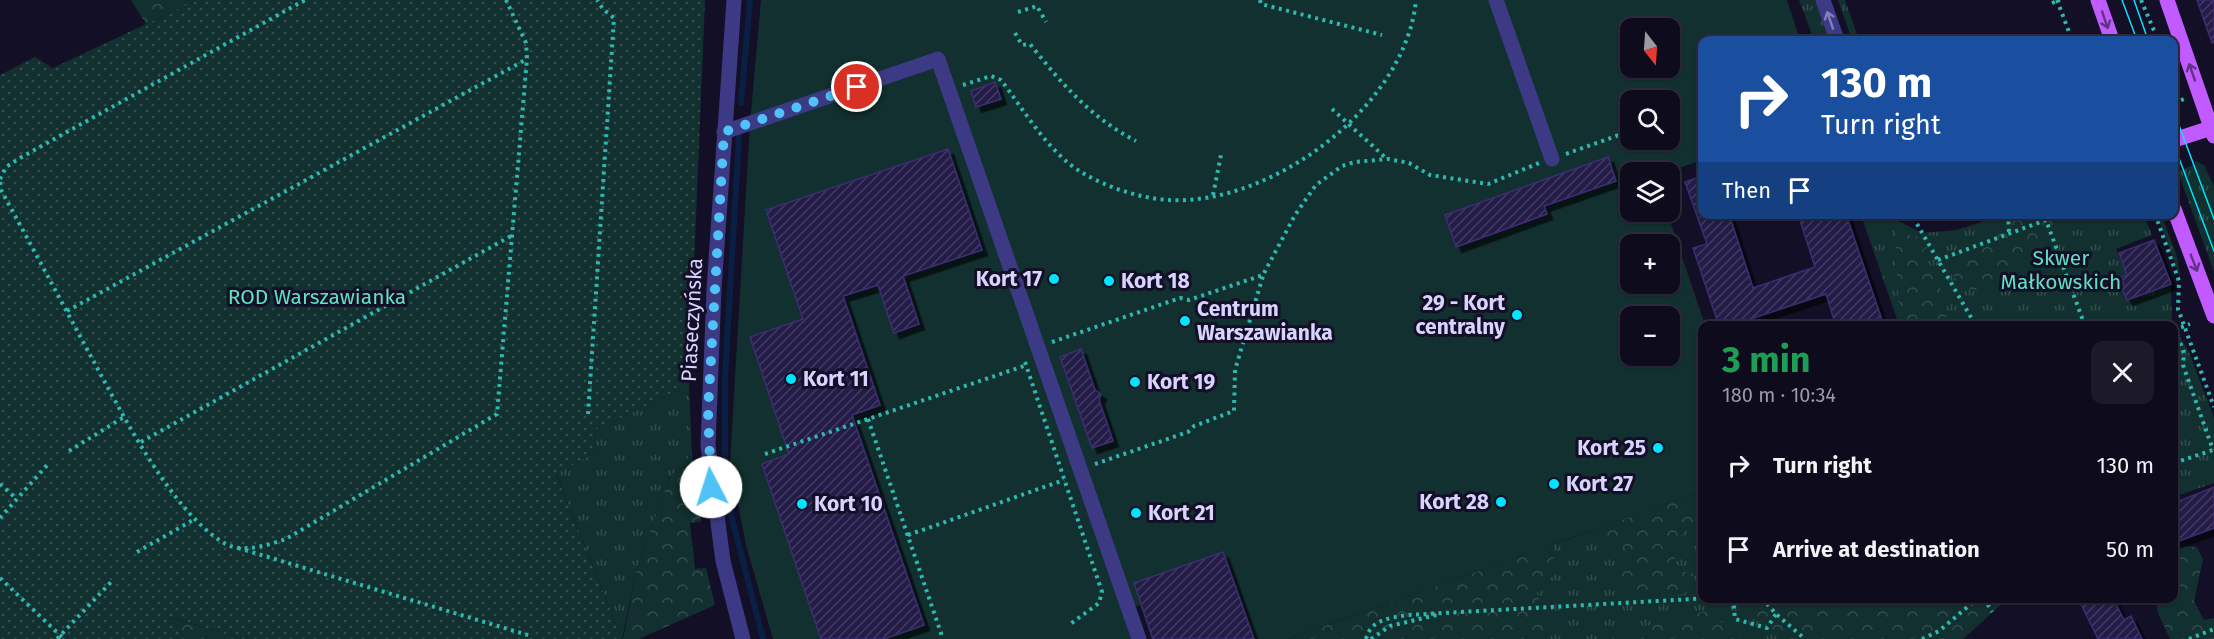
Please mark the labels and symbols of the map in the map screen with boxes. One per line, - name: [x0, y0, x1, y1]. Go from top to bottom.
- one-way arrow: [2100, 10, 2111, 29]
- one-way arrow: [1824, 11, 1835, 30]
- north arrow: [1620, 18, 1680, 78]
- pin: [831, 61, 882, 112]
- one-way arrow: [2186, 64, 2197, 82]
- park label: Skwer Małkowskich: [2001, 245, 2121, 295]
- one-way arrow: [2189, 253, 2200, 272]
- street label: Piaseczyńska: [676, 257, 708, 383]
- place label: Kort 17: [976, 266, 1042, 292]
- place label: Kort 18: [1121, 268, 1190, 294]
- marker: Kort 17: [1047, 272, 1061, 286]
- marker: Kort 18: [1102, 274, 1116, 288]
- park label: ROD Warszawianka: [228, 284, 406, 310]
- place label: 29 - Kort centralny: [1415, 290, 1506, 340]
- place label: Centrum Warszawianka: [1197, 296, 1333, 346]
- marker: 29 - Kort centralny: [1510, 308, 1524, 322]
- marker: Centrum Warszawianka: [1178, 314, 1192, 328]
- place label: Kort 11: [803, 366, 869, 392]
- place label: Kort 19: [1147, 369, 1215, 395]
- marker: Kort 11: [784, 372, 798, 386]
- marker: Kort 19: [1128, 375, 1142, 389]
- place label: Kort 25: [1577, 435, 1646, 461]
- marker: Kort 25: [1651, 441, 1665, 455]
- position arrow: [679, 455, 743, 519]
- place label: Kort 27: [1566, 471, 1633, 497]
- marker: Kort 27: [1547, 477, 1561, 491]
- place label: Kort 28: [1419, 489, 1489, 515]
- place label: Kort 10: [814, 491, 883, 517]
- marker: Kort 28: [1494, 495, 1508, 509]
- marker: Kort 10: [795, 497, 809, 511]
- place label: Kort 21: [1148, 500, 1215, 526]
- marker: Kort 21: [1129, 506, 1143, 520]

